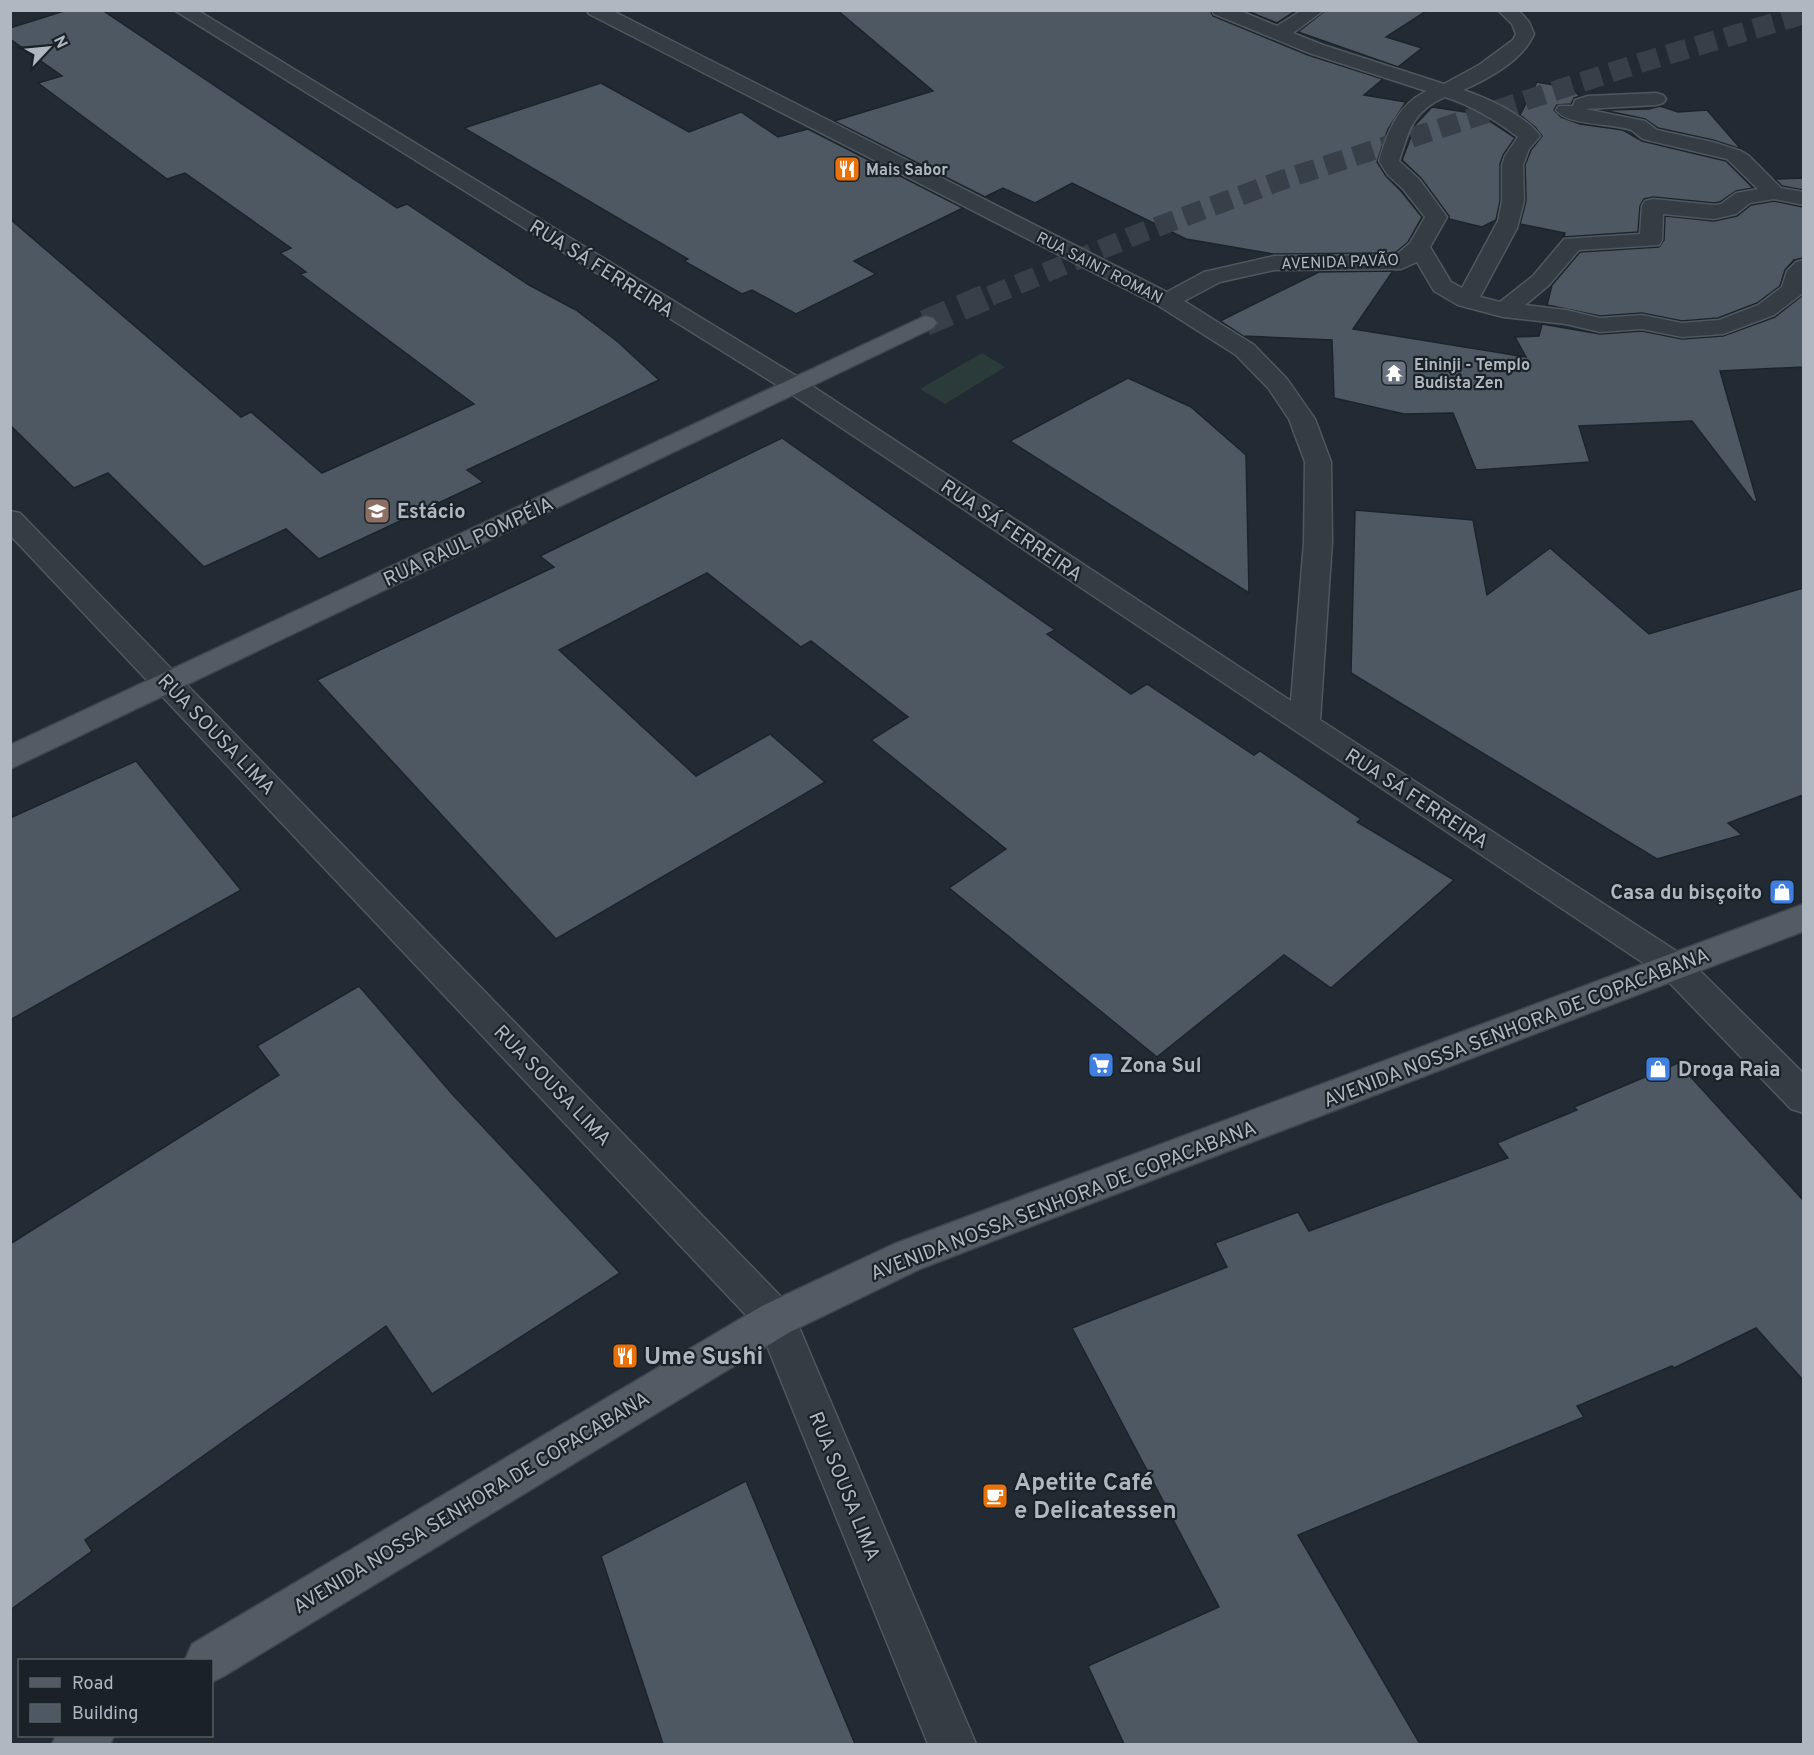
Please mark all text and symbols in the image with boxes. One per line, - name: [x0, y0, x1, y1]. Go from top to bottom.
- north arrow: [18, 18, 78, 78]
- text: N: [48, 33, 71, 52]
- restaurant icon: Mais Sabor: [832, 154, 862, 184]
- place label: Mais Sabor: [866, 161, 948, 181]
- street label: RUA SÁ FERREIRA: [524, 213, 679, 325]
- street label: RUA SAINT ROMAN: [1032, 228, 1166, 309]
- street label: AVENIDA PAVÃO: [1281, 248, 1399, 275]
- place label: Eininji - Templo Budista Zen: [1414, 356, 1530, 394]
- temple icon: Eininji - Templo Budista Zen: [1379, 358, 1409, 388]
- street label: RUA SÁ FERREIRA: [935, 473, 1088, 589]
- street label: RUA RAUL POMPÉIA: [379, 490, 558, 594]
- school or university icon: Estácio: [362, 496, 392, 526]
- place label: Estácio: [397, 500, 465, 526]
- street label: RUA SOUSA LIMA: [151, 669, 280, 802]
- street label: RUA SÁ FERREIRA: [1339, 742, 1494, 856]
- shop icon: Casa du bisçoito: [1767, 877, 1797, 907]
- place label: Casa du bisçoito: [1610, 881, 1762, 907]
- street label: AVENIDA NOSSA SENHORA DE COPACABANA: [1320, 943, 1714, 1115]
- street label: RUA SOUSA LIMA: [487, 1020, 616, 1153]
- supermarket icon: Zona Sul: [1086, 1050, 1116, 1080]
- place label: Zona Sul: [1120, 1054, 1201, 1080]
- shop icon: Droga Raia: [1643, 1054, 1673, 1084]
- place label: Droga Raia: [1678, 1058, 1780, 1084]
- street label: AVENIDA NOSSA SENHORA DE COPACABANA: [867, 1116, 1261, 1288]
- restaurant icon: Ume Sushi: [610, 1341, 640, 1371]
- place label: Ume Sushi: [644, 1343, 763, 1373]
- street label: AVENIDA NOSSA SENHORA DE COPACABANA: [289, 1387, 655, 1621]
- street label: RUA SOUSA LIMA: [801, 1408, 885, 1565]
- place label: Apetite Café e Delicatessen: [1014, 1469, 1177, 1527]
- cafe icon: Apetite Café e Delicatessen: [980, 1481, 1010, 1511]
- legend: [18, 1659, 213, 1737]
- text: Road: [72, 1673, 114, 1696]
- text: Building: [72, 1703, 138, 1726]

